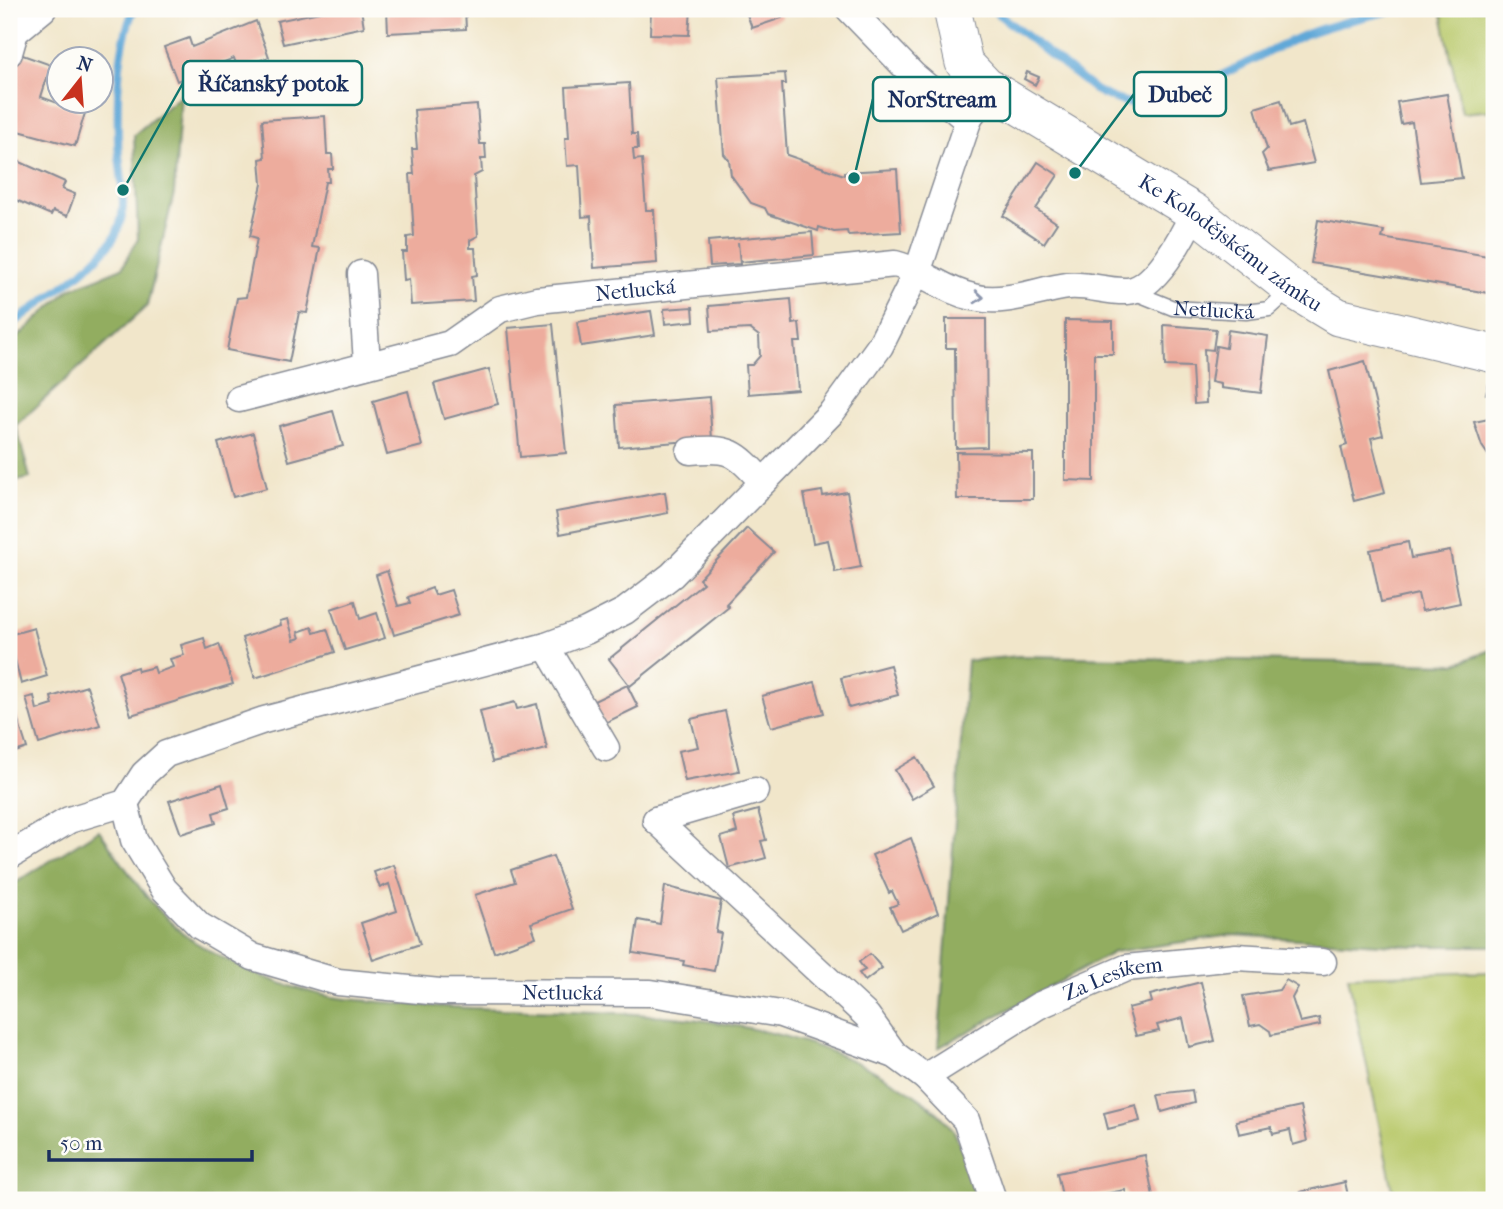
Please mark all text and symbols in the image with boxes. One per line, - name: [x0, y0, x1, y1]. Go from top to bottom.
- north arrow: [46, 46, 116, 116]
- text: N: [75, 52, 95, 77]
- callout: Říčanský potok: [183, 61, 362, 105]
- text: Říčanský potok: [198, 69, 349, 97]
- callout: Dubeč: [1134, 72, 1226, 116]
- callout: NorStream: [873, 77, 1010, 121]
- text: Dubeč: [1148, 81, 1212, 108]
- text: NorStream: [887, 86, 997, 113]
- street label: Ke Kolodějskému zámku: [1134, 169, 1327, 317]
- street label: Netlucká: [594, 274, 677, 306]
- one-way arrow: [974, 289, 985, 304]
- street label: Netlucká: [1173, 296, 1256, 324]
- street label: Za Lesíkem: [1059, 952, 1164, 1006]
- street label: Netlucká: [522, 980, 603, 1005]
- scale bar: [49, 1118, 252, 1162]
- text: 50 m: [60, 1131, 103, 1155]

